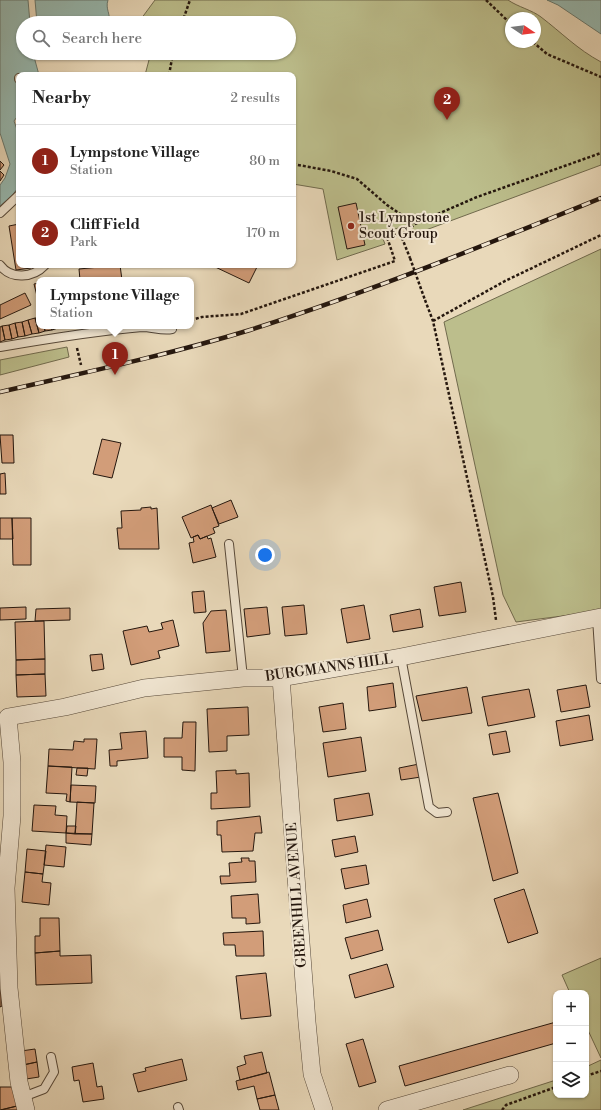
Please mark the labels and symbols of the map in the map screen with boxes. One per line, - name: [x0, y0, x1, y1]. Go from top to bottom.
- north arrow: [505, 12, 541, 48]
- pin: 2: [434, 87, 460, 120]
- place label: 1st Lympstone Scout Group: [359, 209, 449, 243]
- marker: 1st Lympstone Scout Group: [346, 221, 356, 231]
- pin: 1: [102, 342, 128, 375]
- your location: [255, 545, 275, 565]
- street label: BURGMANNS HILL: [263, 650, 394, 686]
- street label: GREENHILL AVENUE: [283, 822, 311, 968]

